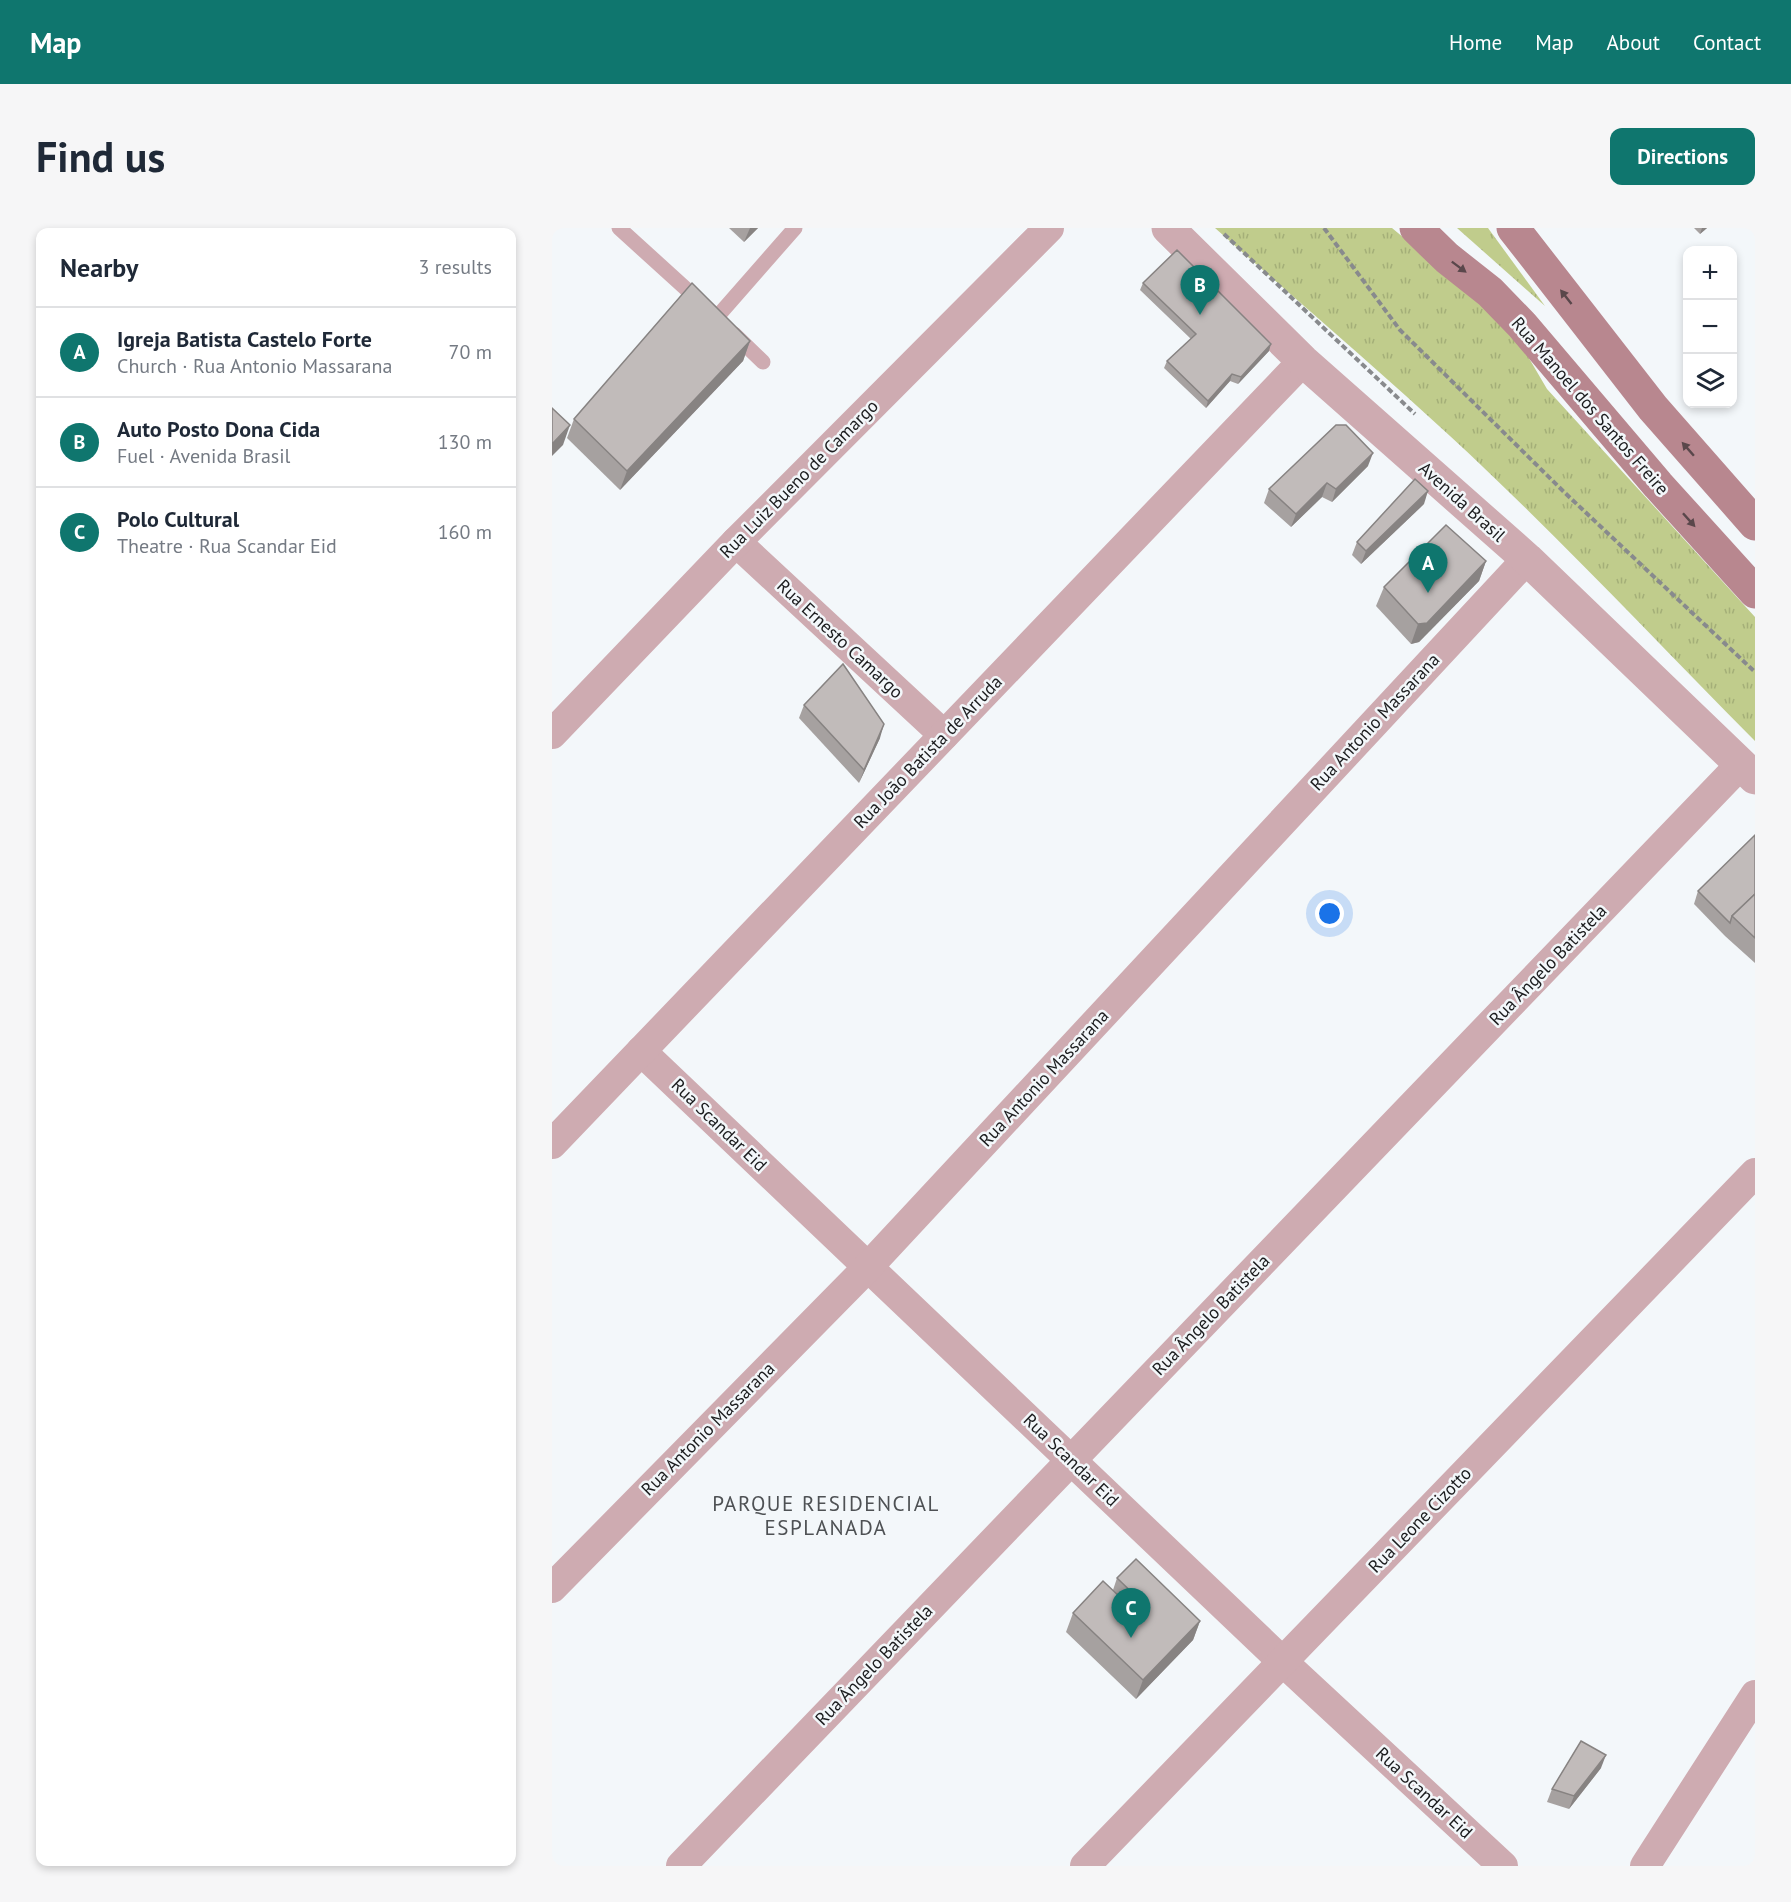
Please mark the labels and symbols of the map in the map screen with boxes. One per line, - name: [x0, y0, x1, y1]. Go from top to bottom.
- one-way arrow: [1452, 261, 1467, 273]
- pin: B: [1180, 266, 1220, 315]
- one-way arrow: [1560, 289, 1573, 305]
- street label: Rua Manoel dos Santos Freire: [1507, 312, 1674, 499]
- street label: Rua Luiz Bueno de Camargo: [715, 395, 883, 563]
- one-way arrow: [1682, 441, 1695, 457]
- street label: Avenida Brasil: [1414, 457, 1511, 547]
- one-way arrow: [1682, 512, 1696, 527]
- pin: A: [1408, 544, 1448, 593]
- street label: Rua Ernesto Camargo: [772, 574, 908, 703]
- street label: Rua Antonio Massarana: [1305, 648, 1444, 795]
- street label: Rua João Batista de Arruda: [848, 670, 1007, 833]
- your location: [1315, 899, 1344, 928]
- street label: Rua Ângelo Batistela: [1484, 899, 1611, 1030]
- street label: Rua Antonio Massarana: [974, 1004, 1113, 1151]
- street label: Rua Scandar Eid: [667, 1073, 772, 1176]
- street label: Rua Ângelo Batistela: [1147, 1249, 1274, 1380]
- street label: Rua Antonio Massarana: [636, 1357, 779, 1500]
- street label: Rua Scandar Eid: [1019, 1408, 1124, 1511]
- street label: Rua Leone Cizotto: [1363, 1462, 1476, 1578]
- district label: PARQUE RESIDENCIAL ESPLANADA: [712, 1490, 940, 1541]
- pin: C: [1112, 1588, 1150, 1638]
- street label: Rua Ângelo Batistela: [810, 1599, 937, 1730]
- street label: Rua Scandar Eid: [1371, 1742, 1478, 1843]

